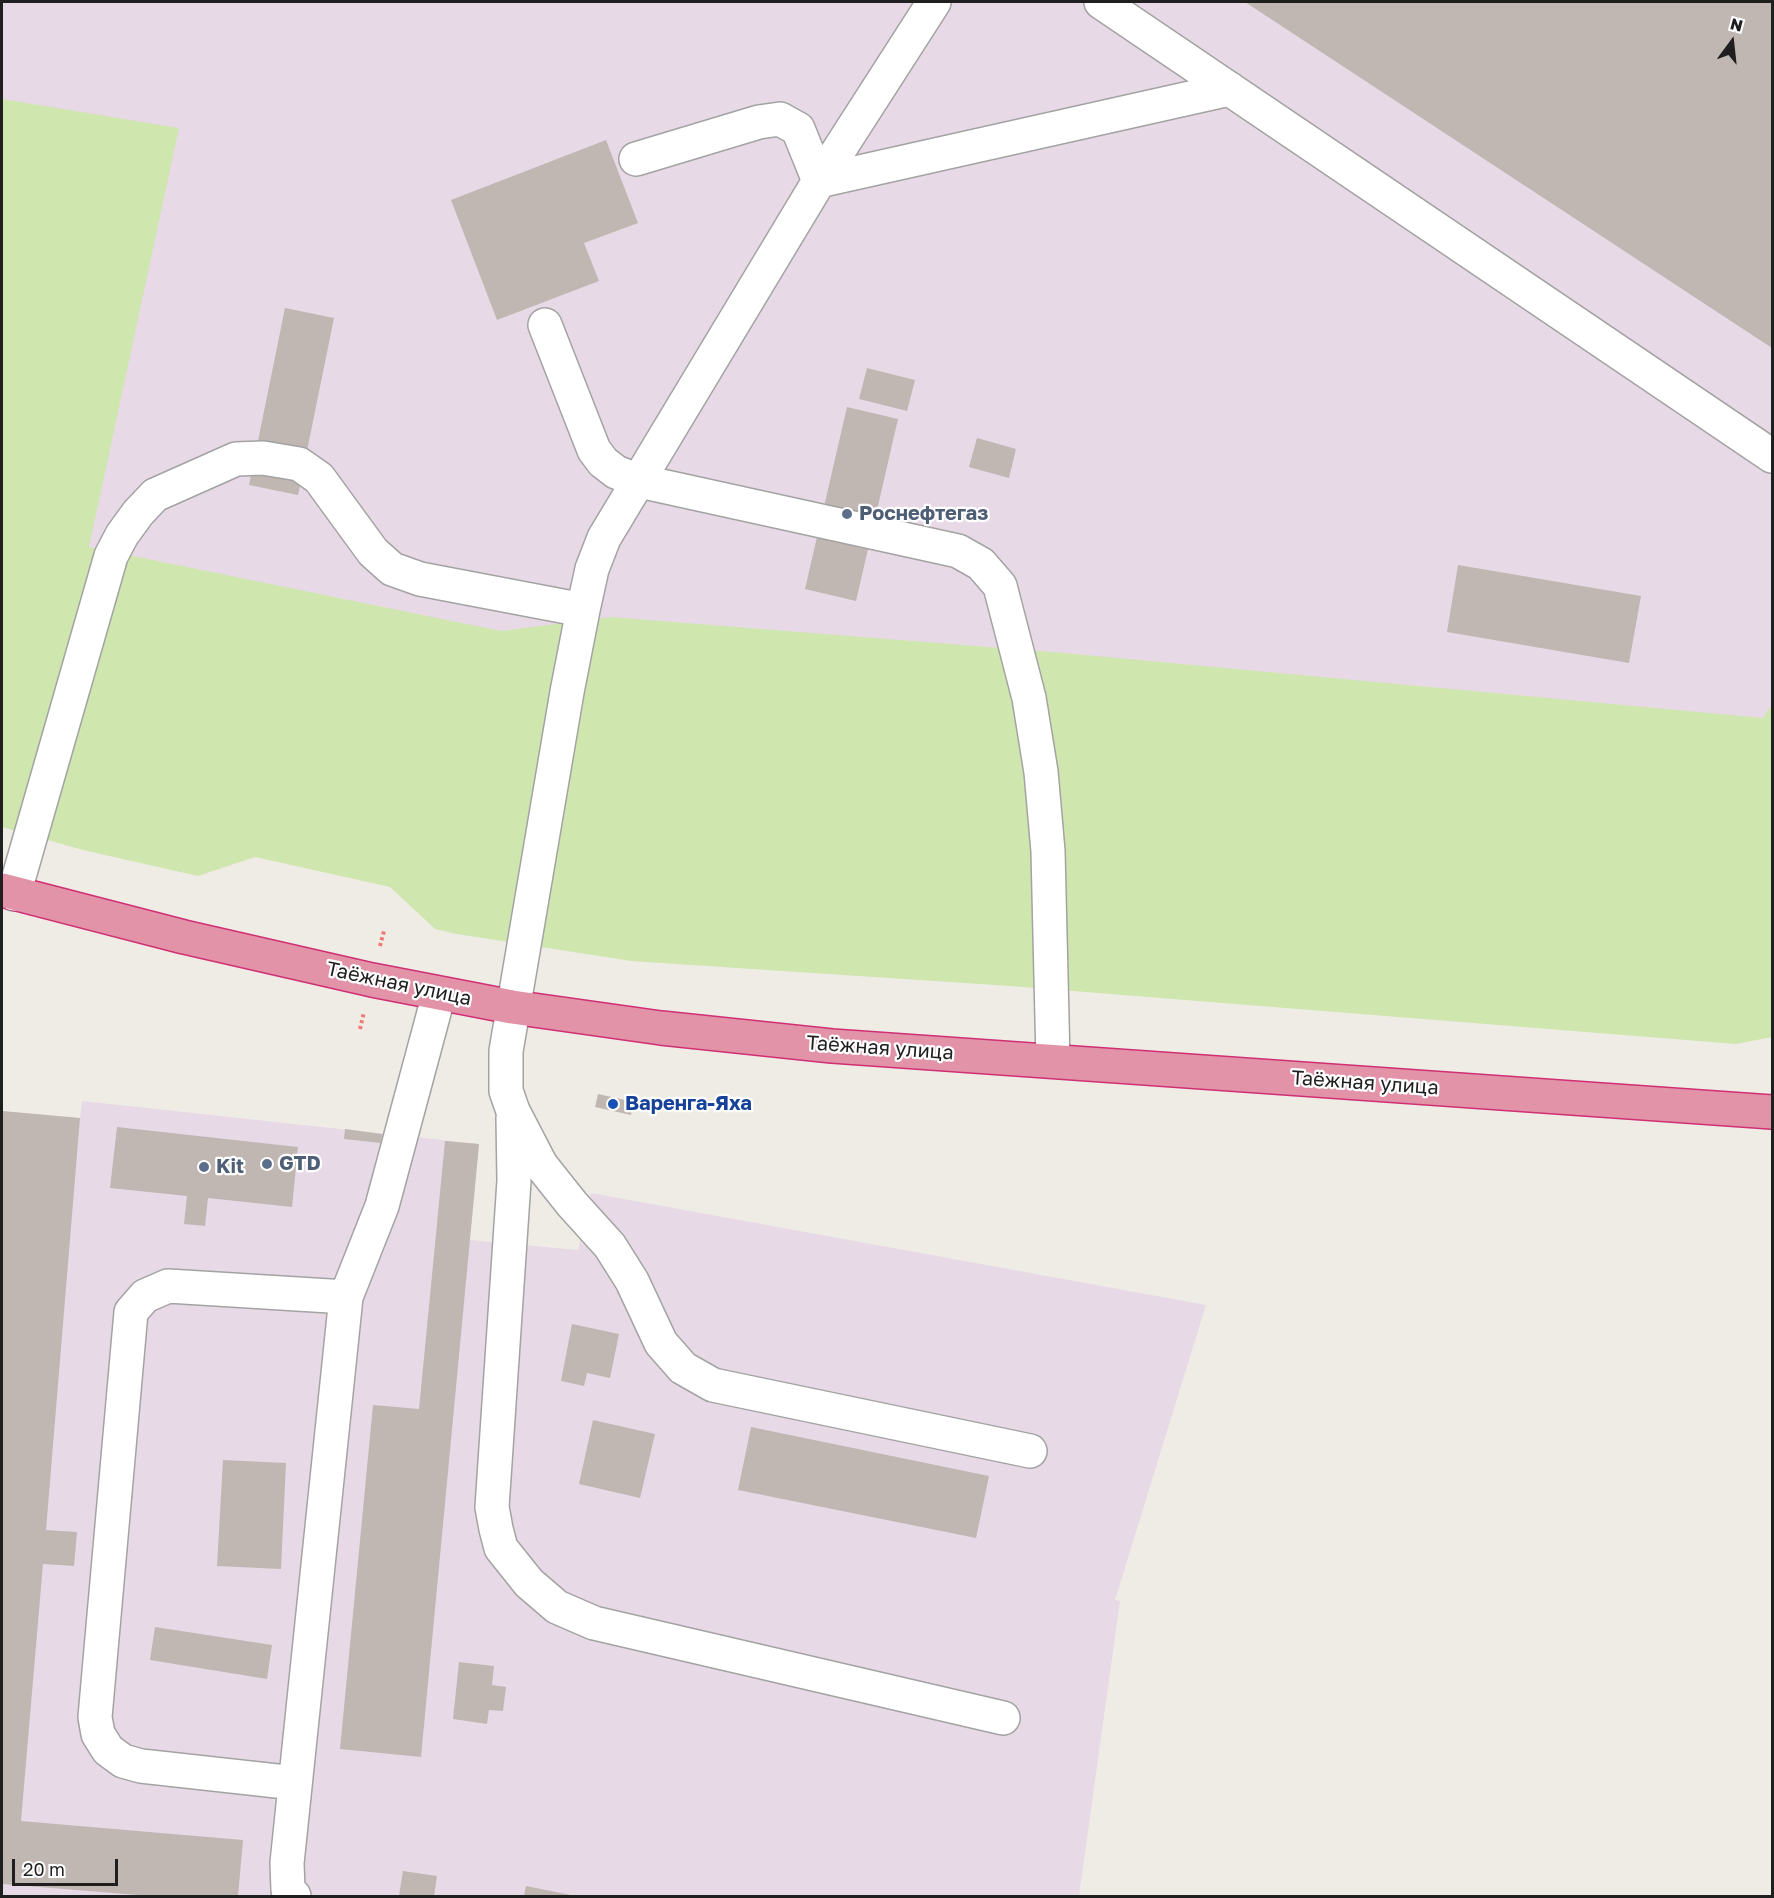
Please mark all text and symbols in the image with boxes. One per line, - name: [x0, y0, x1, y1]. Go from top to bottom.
- north arrow: [1702, 12, 1762, 72]
- text: N: [1728, 13, 1745, 36]
- place label: Роснефтегаз: [859, 502, 988, 526]
- marker: Роснефтегаз: [840, 507, 854, 521]
- street label: Таёжная улица: [324, 957, 474, 1011]
- street label: Таёжная улица: [806, 1031, 954, 1065]
- street label: Таёжная улица: [1291, 1066, 1439, 1100]
- place label: Варенга-Яха: [625, 1092, 752, 1116]
- marker: Варенга-Яха: [606, 1097, 620, 1111]
- place label: GTD: [279, 1152, 321, 1176]
- place label: Kit: [216, 1155, 244, 1179]
- marker: GTD: [260, 1157, 274, 1171]
- marker: Kit: [197, 1160, 211, 1174]
- scale bar: [15, 1847, 122, 1885]
- text: 20 m: [23, 1858, 65, 1880]

